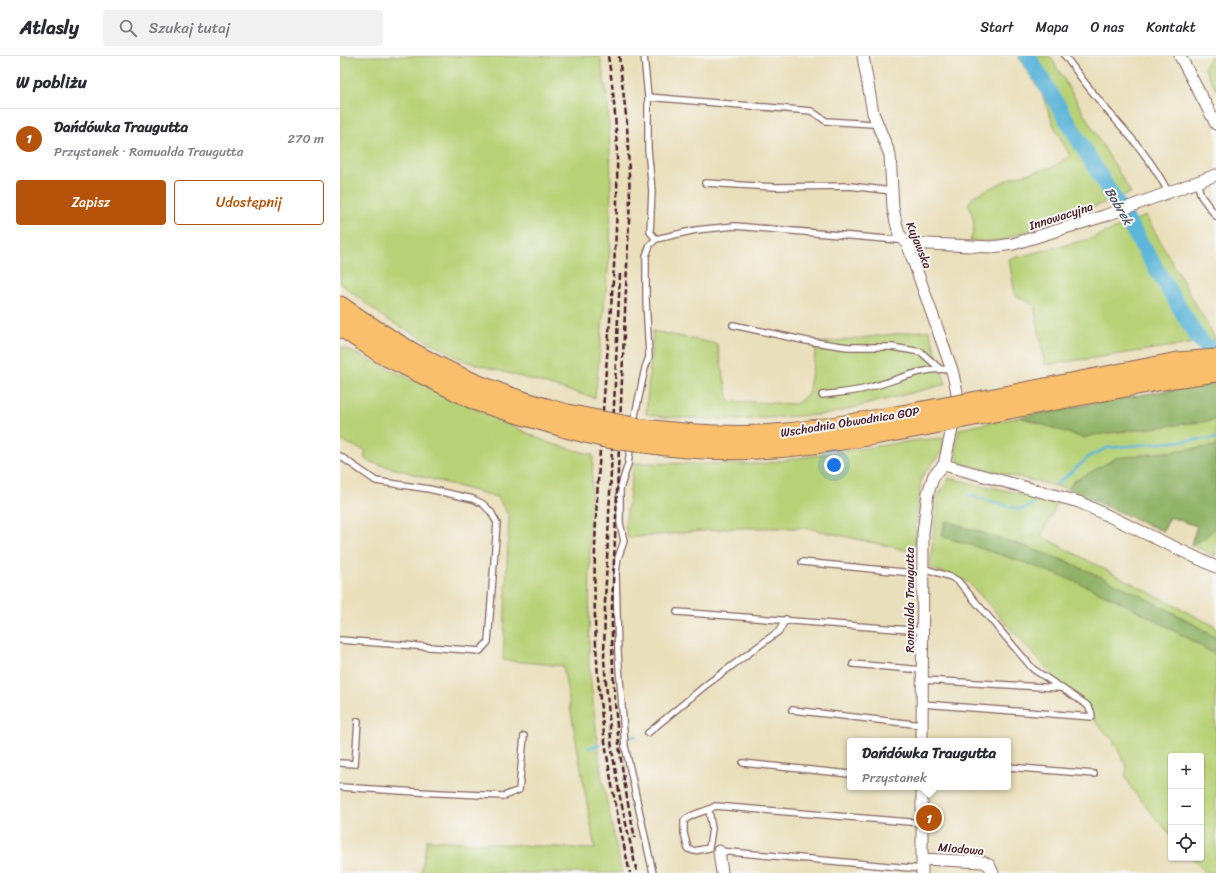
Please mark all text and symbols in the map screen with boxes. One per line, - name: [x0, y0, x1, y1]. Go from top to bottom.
- search box: [103, 10, 383, 46]
- text: Atlasly: [20, 11, 79, 44]
- text: Szukaj tutaj: [149, 15, 230, 41]
- text: Start: [980, 15, 1014, 40]
- text: Mapa: [1036, 15, 1068, 40]
- text: O nas: [1090, 15, 1124, 40]
- text: Kontakt: [1146, 15, 1196, 40]
- icon: search: [117, 17, 139, 39]
- text: W pobliżu: [16, 67, 87, 97]
- text: Dańdówka Traugutta: [54, 114, 188, 140]
- text: 1: [26, 127, 32, 150]
- text: 270 m: [287, 127, 324, 150]
- text: Przystanek · Romualda Traugutta: [54, 140, 243, 163]
- button: Zapisz: [16, 180, 166, 225]
- button: Udostępnij: [174, 180, 324, 225]
- water label: Bobrek: [1099, 183, 1140, 230]
- street label: Innowacyjna: [1025, 195, 1096, 237]
- street label: Kujawska: [900, 218, 938, 272]
- street label: Wschodnia Obwodnica GOP: [779, 400, 921, 444]
- your location: [824, 455, 844, 475]
- street label: Romualda Traugutta: [899, 546, 921, 653]
- popup: [847, 738, 1011, 790]
- text: Dańdówka Traugutta: [862, 740, 996, 766]
- map controls: [1168, 753, 1204, 861]
- button: +: [1168, 753, 1204, 789]
- text: Przystanek: [862, 766, 927, 789]
- button: −: [1168, 789, 1204, 825]
- pin: 1: [916, 803, 942, 833]
- button: locate: [1168, 825, 1204, 861]
- street label: Miodowa: [937, 836, 985, 862]

